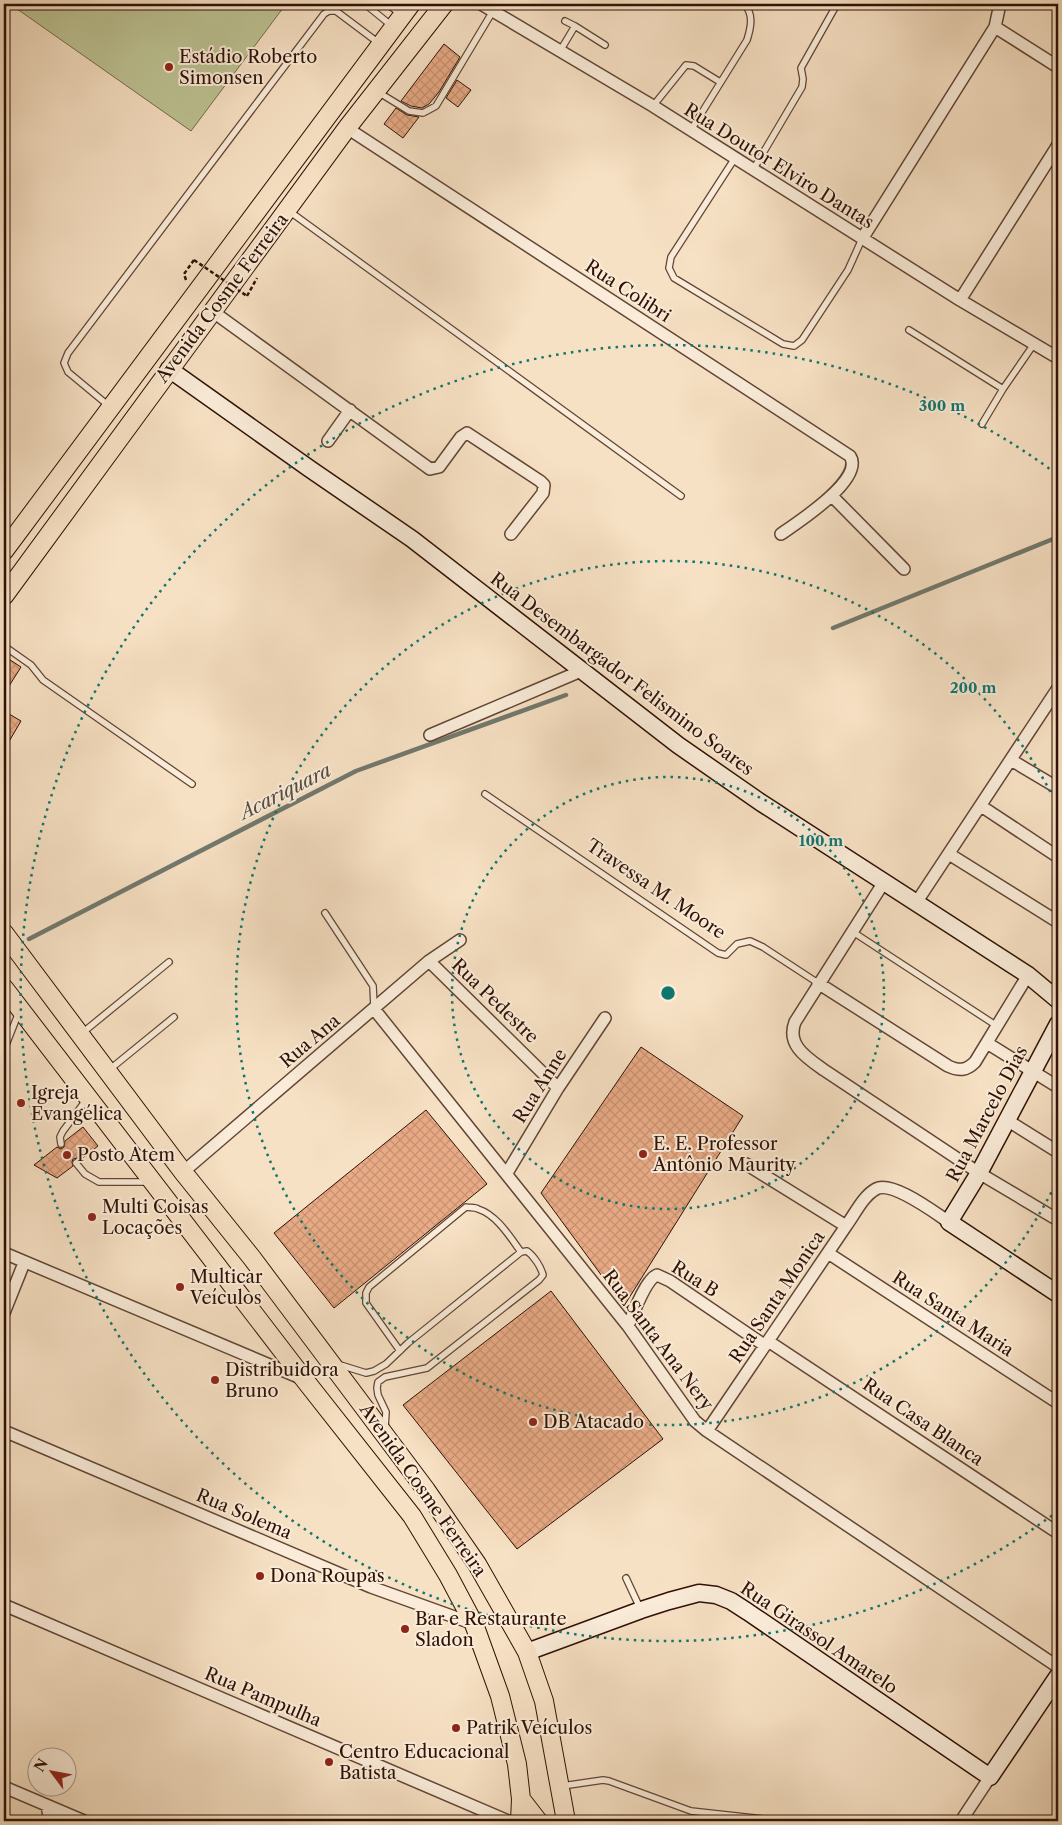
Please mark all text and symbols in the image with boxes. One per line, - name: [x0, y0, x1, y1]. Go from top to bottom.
- place label: Estádio Roberto Simonsen: [179, 46, 317, 89]
- marker: Estádio Roberto Simonsen: [163, 61, 175, 73]
- street label: Rua Doutor Elviro Dantas: [680, 99, 878, 233]
- street label: Avenida Cosme Ferreira: [151, 209, 293, 388]
- street label: Rua Colibri: [581, 255, 676, 327]
- text: 300 m: [919, 396, 965, 415]
- street label: Rua Desembargador Felismino Soares: [486, 568, 758, 780]
- text: 200 m: [950, 678, 996, 697]
- water label: Acariquara: [233, 758, 335, 826]
- text: 100 m: [799, 831, 843, 850]
- street label: Travessa M. Moore: [582, 834, 730, 944]
- street label: Rua Pedestre: [447, 954, 543, 1048]
- centre of rings: [659, 984, 677, 1002]
- street label: Rua Ana: [275, 1009, 345, 1072]
- street label: Rua Marcelo Dias: [942, 1042, 1032, 1186]
- street label: Rua Anne: [509, 1045, 571, 1127]
- place label: Igreja Evangélica: [31, 1082, 123, 1125]
- marker: Igreja Evangélica: [15, 1097, 27, 1109]
- place label: E. E. Professor Antônio Maurity: [652, 1133, 797, 1176]
- place label: Posto Atem: [77, 1144, 175, 1166]
- marker: E. E. Professor Antônio Maurity: [637, 1148, 649, 1160]
- marker: Posto Atem: [61, 1149, 73, 1161]
- place label: Multi Coisas Locações: [102, 1196, 209, 1239]
- marker: Multi Coisas Locações: [86, 1211, 98, 1223]
- street label: Rua Santa Monica: [725, 1226, 830, 1367]
- street label: Rua B: [668, 1256, 722, 1302]
- street label: Rua Santa Ana Nery: [598, 1265, 719, 1415]
- place label: Multicar Veículos: [189, 1266, 263, 1309]
- street label: Rua Santa Maria: [888, 1267, 1018, 1362]
- marker: Multicar Veículos: [174, 1281, 186, 1293]
- place label: Distribuidora Bruno: [225, 1359, 339, 1402]
- street label: Rua Casa Blanca: [858, 1373, 988, 1471]
- marker: Distribuidora Bruno: [209, 1374, 221, 1386]
- street label: Avenida Cosme Ferreira: [354, 1398, 491, 1581]
- place label: DB Atacado: [543, 1411, 644, 1433]
- marker: DB Atacado: [527, 1416, 539, 1428]
- street label: Rua Solema: [193, 1484, 296, 1544]
- place label: Dona Roupas: [270, 1565, 385, 1587]
- marker: Dona Roupas: [254, 1570, 266, 1582]
- street label: Rua Girassol Amarelo: [736, 1577, 902, 1699]
- place label: Bar e Restaurante Sladon: [415, 1608, 567, 1651]
- marker: Bar e Restaurante Sladon: [399, 1623, 411, 1635]
- street label: Rua Pampulha: [201, 1663, 325, 1732]
- place label: Patrik Veículos: [466, 1717, 592, 1739]
- marker: Patrik Veículos: [450, 1722, 462, 1734]
- place label: Centro Educacional Batista: [339, 1741, 509, 1784]
- north arrow: [28, 1748, 78, 1798]
- text: N: [30, 1755, 52, 1775]
- marker: Centro Educacional Batista: [323, 1756, 335, 1768]

